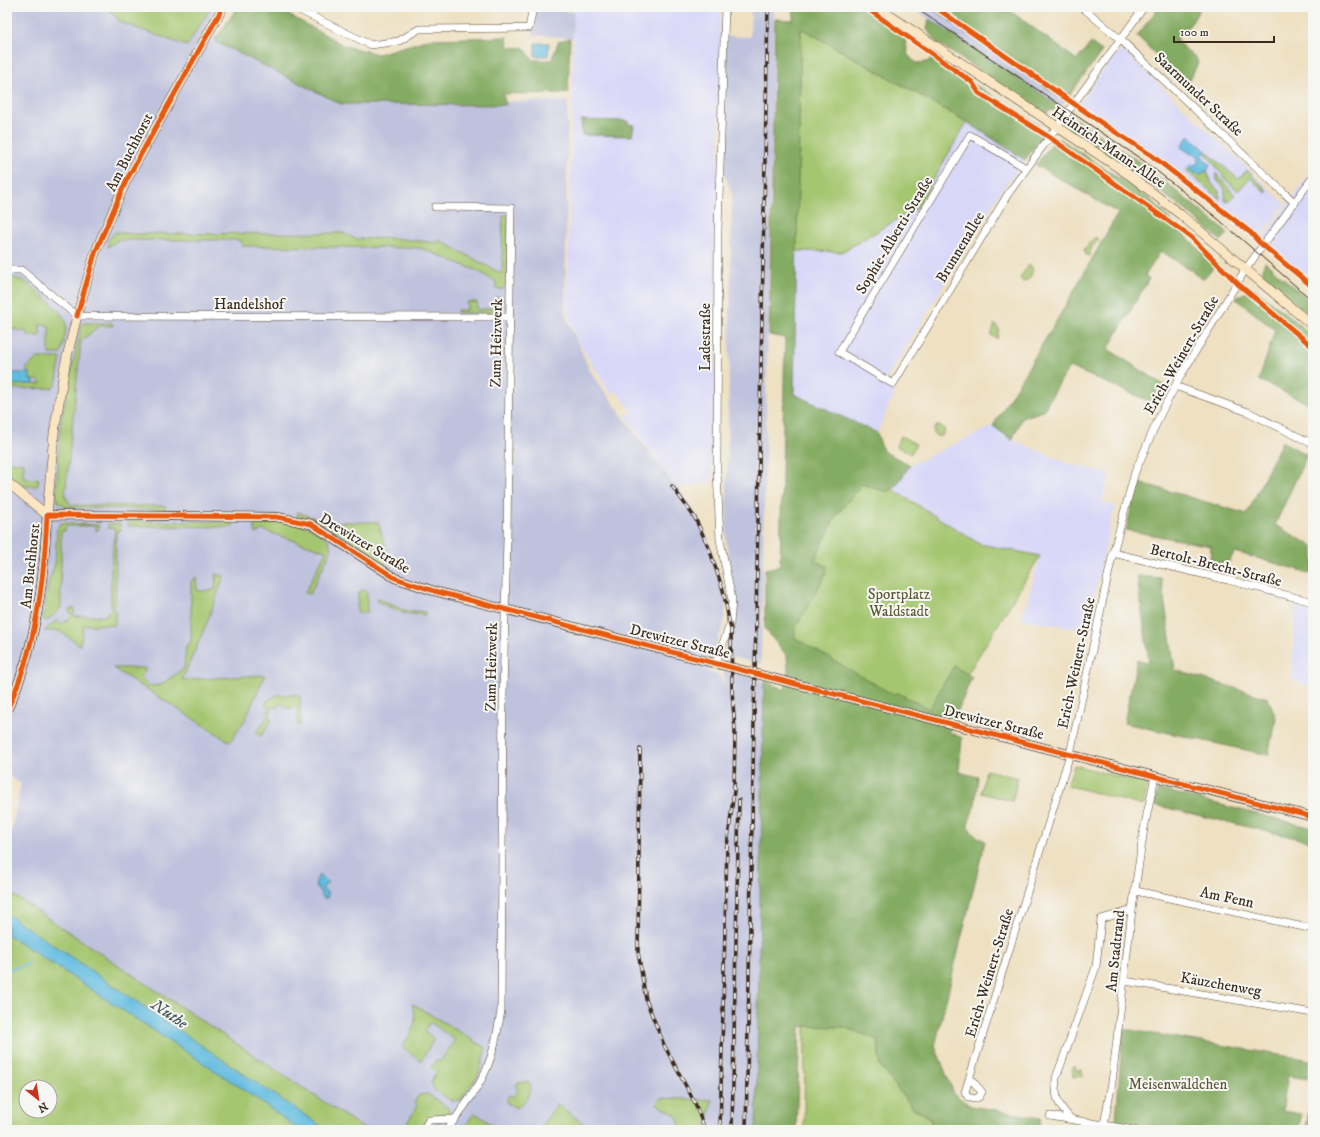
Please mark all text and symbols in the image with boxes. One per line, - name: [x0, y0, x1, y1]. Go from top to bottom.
- scale bar: [1174, 18, 1274, 44]
- text: 100 m: [1180, 25, 1209, 40]
- street label: Saarmunder Straße: [1150, 48, 1247, 140]
- street label: Heinrich-Mann-Allee: [1048, 102, 1169, 192]
- street label: Am Buchhorst: [102, 110, 157, 195]
- street label: Sophie-Alberti-Straße: [852, 173, 937, 298]
- street label: Brunnenallee: [932, 208, 989, 286]
- street label: Erich-Weinert-Straße: [1140, 292, 1223, 418]
- street label: Handelshof: [214, 295, 286, 314]
- street label: Zum Heizwerk: [486, 298, 507, 388]
- street label: Ladestraße: [696, 303, 715, 371]
- street label: Drewitzer Straße: [316, 509, 414, 578]
- street label: Am Buchhorst: [17, 522, 44, 610]
- street label: Bertolt-Brecht-Straße: [1148, 540, 1284, 591]
- park label: Sportplatz Waldstadt: [868, 585, 931, 621]
- street label: Erich-Weinert-Straße: [1053, 596, 1100, 731]
- street label: Drewitzer Straße: [628, 620, 732, 663]
- street label: Zum Heizwerk: [481, 622, 502, 712]
- street label: Drewitzer Straße: [942, 701, 1046, 744]
- street label: Am Fenn: [1198, 883, 1256, 913]
- street label: Erich-Weinert-Straße: [961, 906, 1018, 1040]
- street label: Am Stadtrand: [1102, 908, 1129, 993]
- street label: Käuzchenweg: [1179, 968, 1264, 1001]
- water label: Nuthe: [147, 994, 192, 1033]
- park label: Meisenwäldchen: [1129, 1075, 1228, 1094]
- north arrow: [18, 1079, 58, 1119]
- text: N: [35, 1098, 50, 1115]

